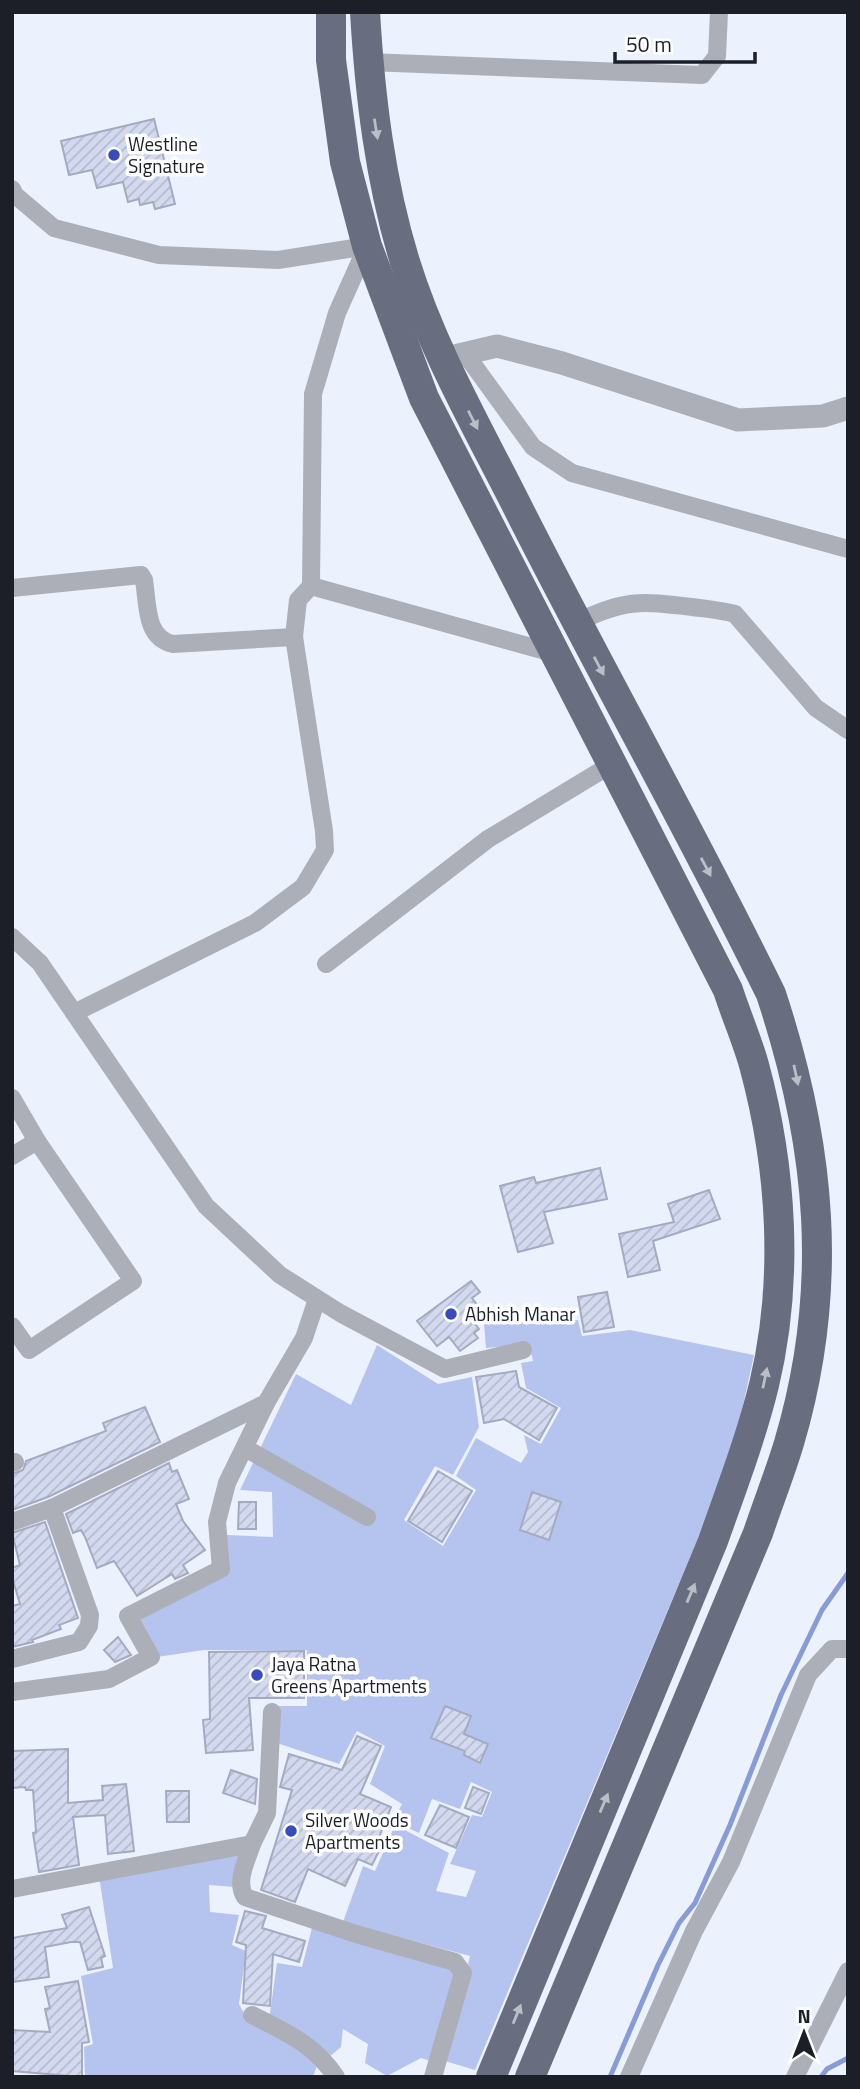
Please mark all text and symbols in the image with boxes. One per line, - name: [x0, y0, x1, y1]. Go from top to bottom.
- scale bar: [615, 21, 755, 65]
- text: 50 m: [626, 28, 672, 60]
- one-way arrow: [371, 119, 382, 141]
- place label: Westline Signature: [128, 129, 205, 180]
- marker: Westline Signature: [106, 147, 122, 163]
- one-way arrow: [468, 410, 479, 430]
- one-way arrow: [593, 656, 605, 676]
- one-way arrow: [700, 857, 712, 877]
- one-way arrow: [791, 1064, 802, 1086]
- place label: Abhish Manar: [465, 1299, 576, 1328]
- marker: Abhish Manar: [443, 1306, 459, 1322]
- one-way arrow: [759, 1367, 770, 1389]
- one-way arrow: [686, 1583, 697, 1604]
- place label: Jaya Ratna Greens Apartments: [271, 1649, 427, 1700]
- marker: Jaya Ratna Greens Apartments: [249, 1667, 265, 1683]
- one-way arrow: [598, 1793, 609, 1814]
- place label: Silver Woods Apartments: [305, 1805, 409, 1856]
- marker: Silver Woods Apartments: [283, 1823, 299, 1839]
- north arrow: [769, 1998, 839, 2068]
- text: N: [797, 2001, 811, 2030]
- one-way arrow: [511, 2003, 522, 2024]

